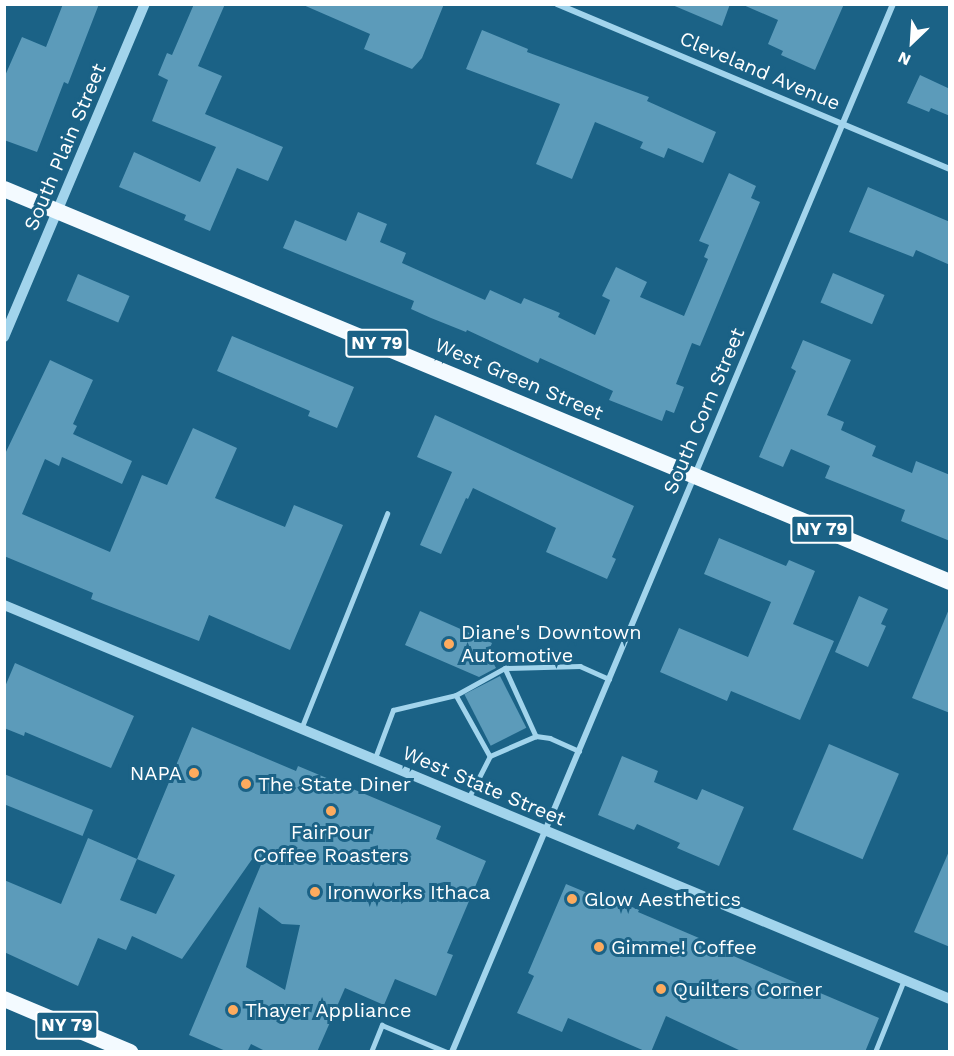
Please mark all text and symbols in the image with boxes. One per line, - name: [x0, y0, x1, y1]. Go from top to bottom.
- north arrow: [882, 12, 942, 72]
- street label: Cleveland Avenue: [676, 26, 844, 116]
- text: N: [895, 48, 914, 70]
- street label: South Plain Street: [19, 60, 111, 234]
- street label: South Corn Street: [658, 324, 750, 498]
- road number: NY 79: [344, 328, 410, 358]
- street label: West Green Street: [431, 333, 607, 425]
- road number: NY 79: [789, 514, 855, 544]
- place label: Diane's Downtown Automotive: [461, 620, 642, 667]
- marker: Diane's Downtown Automotive: [442, 637, 456, 651]
- street label: West State Street: [399, 741, 569, 831]
- place label: NAPA: [130, 761, 182, 785]
- marker: NAPA: [187, 766, 201, 780]
- place label: The State Diner: [258, 772, 411, 796]
- marker: The State Diner: [239, 777, 253, 791]
- marker: FairPour Coffee Roasters: [324, 804, 338, 818]
- place label: FairPour Coffee Roasters: [253, 820, 409, 867]
- place label: Ironworks Ithaca: [327, 880, 490, 904]
- marker: Ironworks Ithaca: [308, 885, 322, 899]
- place label: Glow Aesthetics: [584, 887, 742, 911]
- marker: Glow Aesthetics: [565, 892, 579, 906]
- place label: Gimme! Coffee: [611, 935, 757, 959]
- marker: Gimme! Coffee: [592, 940, 606, 954]
- place label: Quilters Corner: [673, 977, 822, 1001]
- marker: Quilters Corner: [654, 982, 668, 996]
- place label: Thayer Appliance: [245, 998, 413, 1022]
- marker: Thayer Appliance: [226, 1003, 240, 1017]
- road number: NY 79: [34, 1010, 100, 1040]

